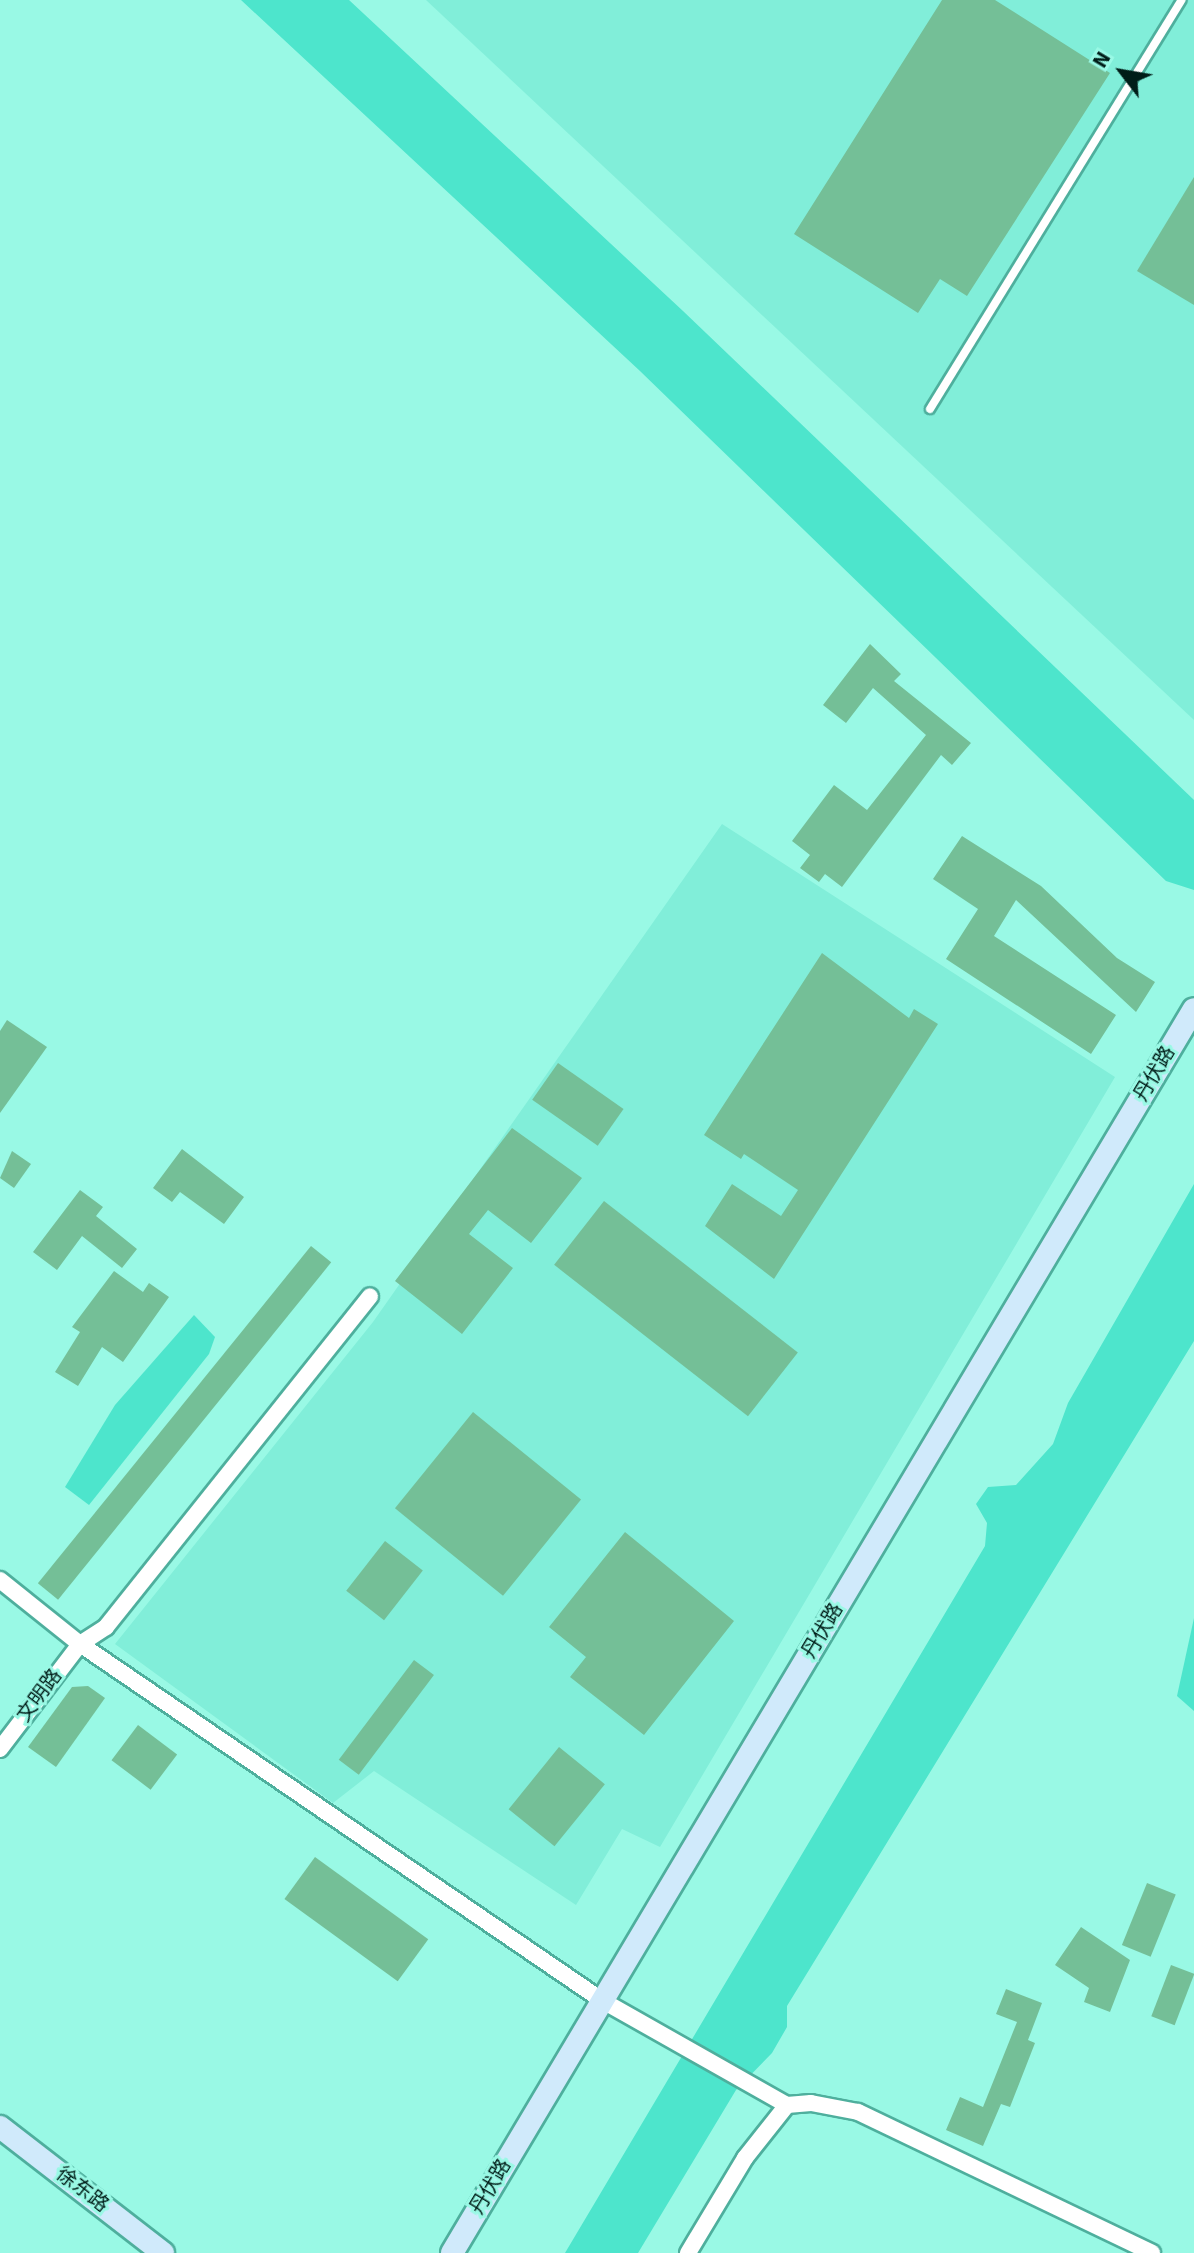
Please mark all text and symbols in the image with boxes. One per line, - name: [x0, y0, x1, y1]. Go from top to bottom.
- north arrow: [1082, 32, 1162, 112]
- text: N: [1084, 45, 1119, 74]
- street label: 丹伏路: [1129, 1042, 1181, 1106]
- street label: 丹伏路: [797, 1599, 849, 1663]
- street label: 文明路: [12, 1665, 68, 1727]
- street label: 丹伏路: [465, 2155, 517, 2219]
- street label: 徐东路: [51, 2162, 113, 2218]

